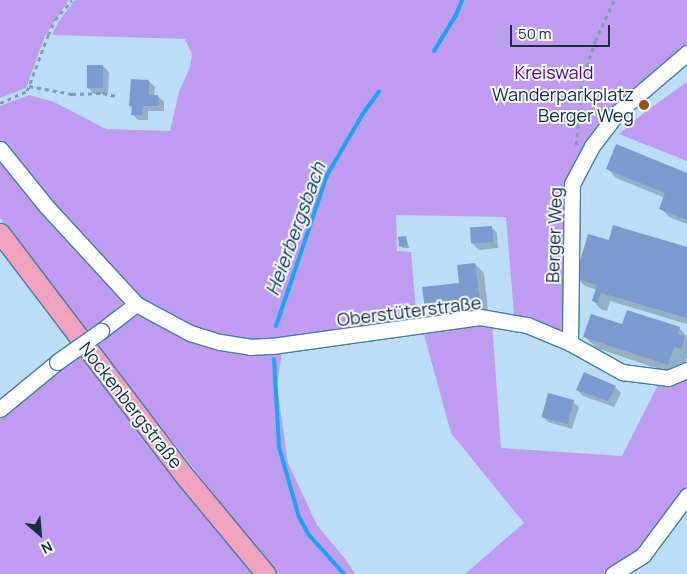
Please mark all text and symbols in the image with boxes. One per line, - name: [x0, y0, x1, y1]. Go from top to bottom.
- scale bar: [512, 15, 612, 47]
- text: 50 m: [518, 23, 552, 44]
- park label: Kreiswald: [515, 61, 593, 83]
- place label: Wanderparkplatz Berger Weg: [492, 84, 634, 126]
- marker: Wanderparkplatz Berger Weg: [638, 99, 650, 111]
- water label: Heierbergsbach: [261, 159, 331, 299]
- street label: Berger Weg: [542, 187, 566, 283]
- street label: Oberstüterstraße: [336, 291, 482, 331]
- street label: Nockenbergstraße: [75, 337, 187, 473]
- north arrow: [15, 509, 65, 559]
- text: N: [38, 537, 56, 559]

